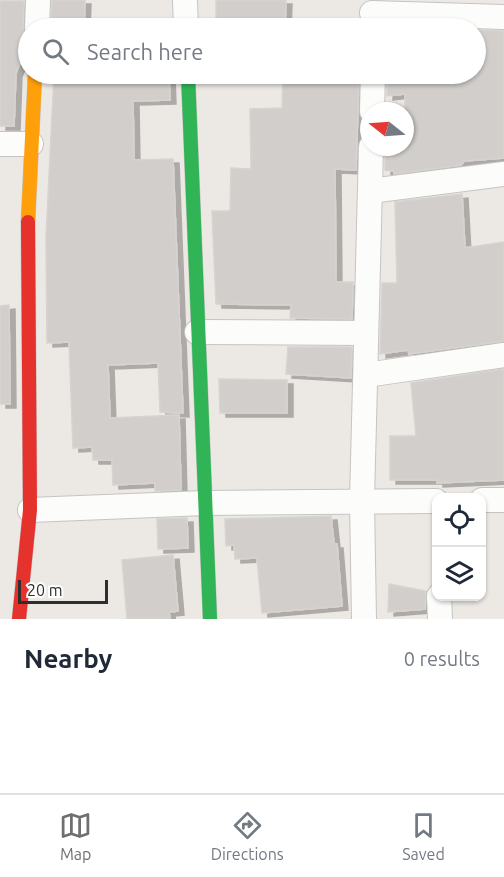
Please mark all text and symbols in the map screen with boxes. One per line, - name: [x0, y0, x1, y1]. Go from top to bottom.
- search box: [18, 18, 486, 84]
- icon: search: [39, 35, 72, 68]
- text: Search here: [87, 39, 203, 64]
- north arrow: [360, 102, 414, 156]
- map controls: [432, 493, 486, 601]
- button: locate: [432, 493, 486, 547]
- button: layers: [432, 547, 486, 601]
- scale bar: [18, 577, 108, 604]
- text: 20 m: [27, 581, 63, 599]
- text: Nearby: [24, 644, 112, 673]
- text: 0 results: [404, 647, 480, 670]
- tab: Map: [59, 809, 92, 863]
- tab: Directions: [211, 809, 284, 863]
- tab: Saved: [402, 809, 445, 863]

